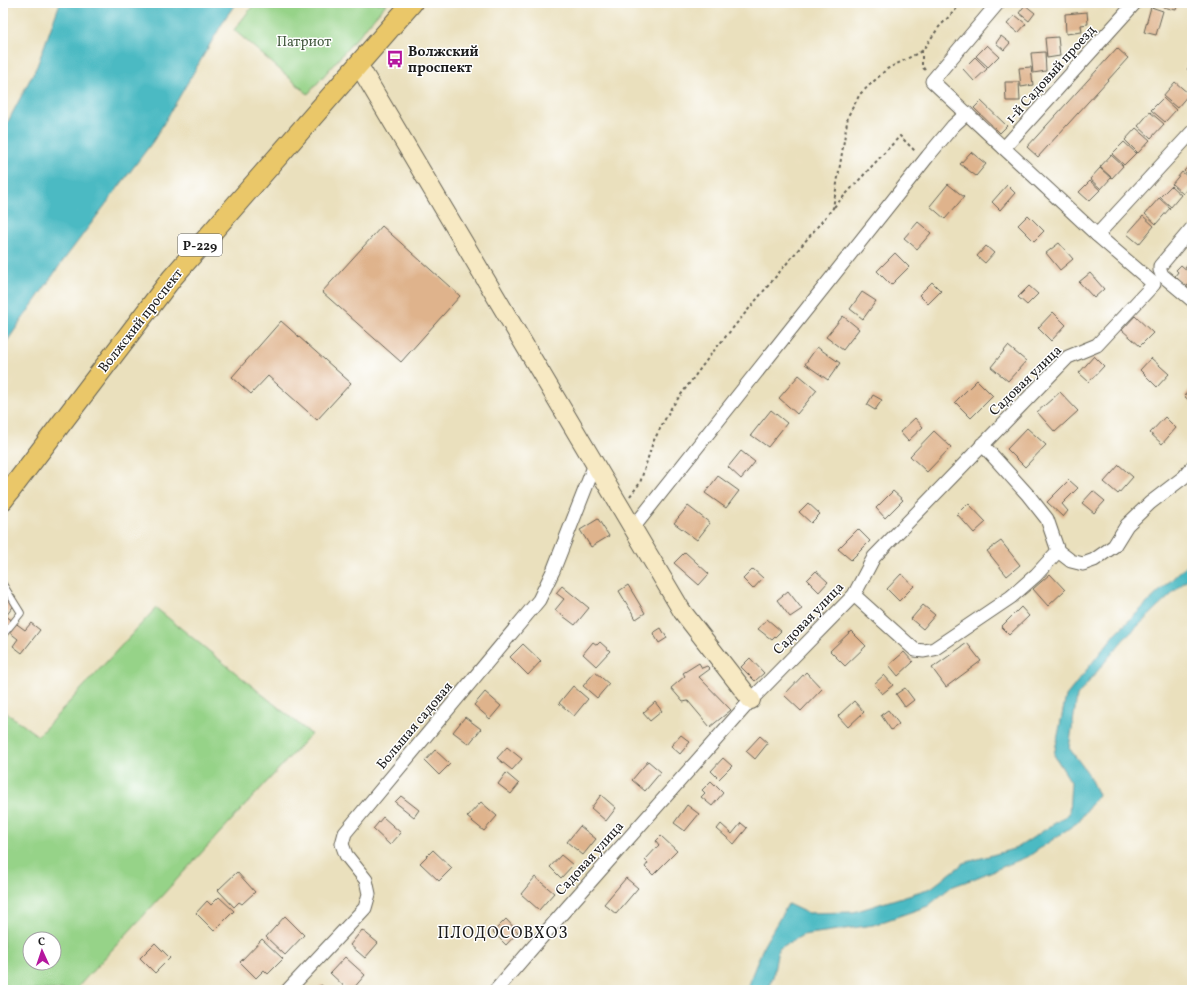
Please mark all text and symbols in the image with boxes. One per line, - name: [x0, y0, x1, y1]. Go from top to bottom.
- street label: 1-й Садовый проезд: [1002, 22, 1100, 128]
- park label: Патриот: [277, 33, 331, 52]
- place label: Волжский проспект: [408, 43, 479, 78]
- bus stop icon: Волжский проспект: [385, 49, 405, 69]
- road number: Р-229: [178, 234, 222, 256]
- street label: Волжский проспект: [94, 265, 188, 377]
- street label: Садовая улица: [986, 342, 1067, 421]
- street label: Садовая улица: [770, 579, 849, 660]
- street label: Большая садовая: [373, 678, 458, 774]
- street label: Садовая улица: [552, 818, 629, 900]
- district label: ПЛОДОСОВХОЗ: [437, 923, 569, 945]
- north arrow: [22, 931, 62, 971]
- text: С: [38, 935, 45, 950]

